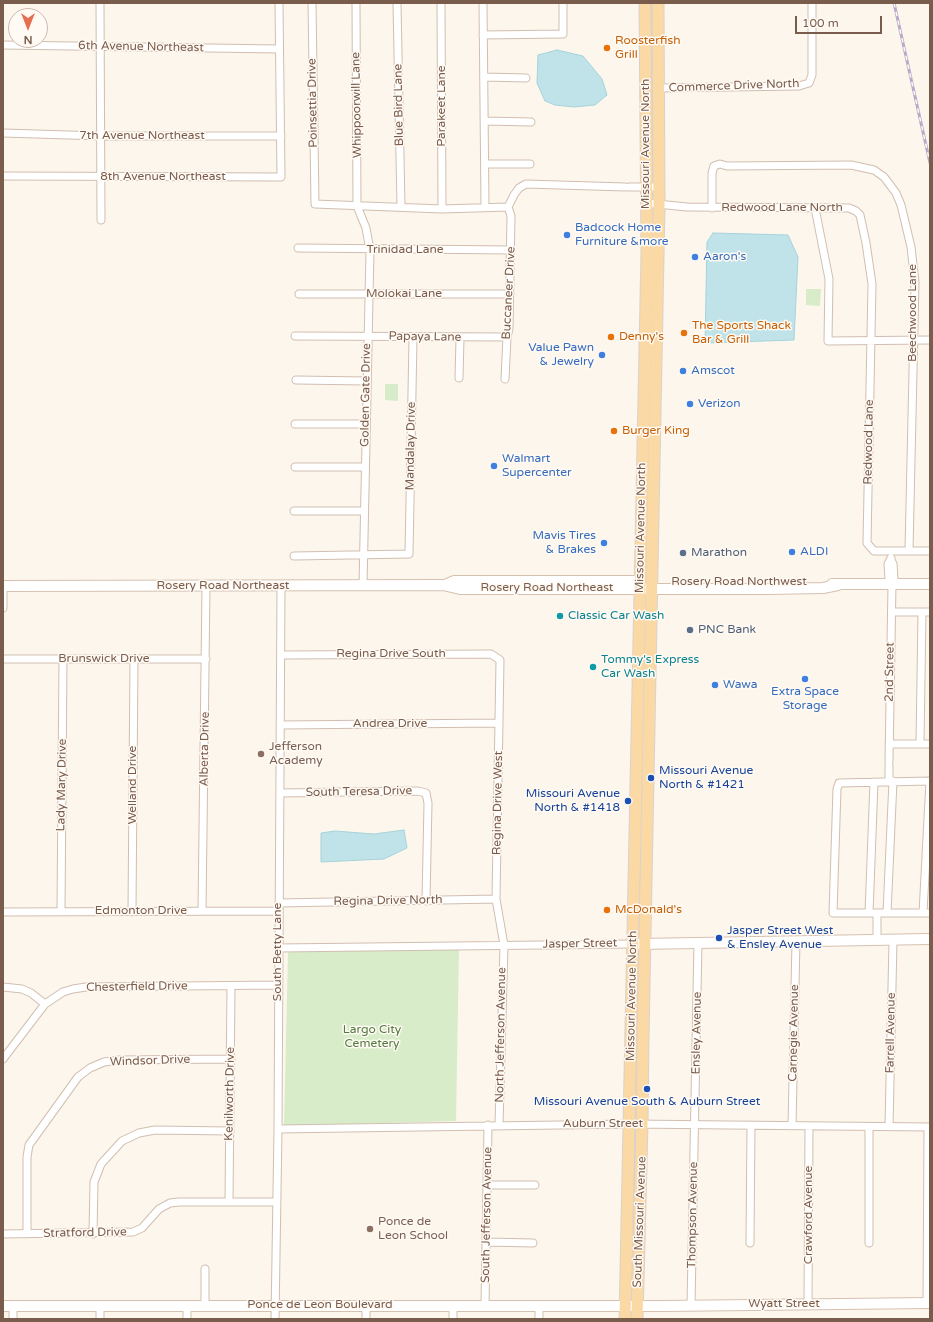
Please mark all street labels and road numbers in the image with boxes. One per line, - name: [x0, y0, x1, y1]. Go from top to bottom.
- street label: 6th Avenue Northeast: [78, 39, 204, 55]
- street label: Whippoorwill Lane: [349, 52, 365, 158]
- street label: Poinsettia Drive: [305, 58, 321, 148]
- street label: Blue Bird Lane: [391, 64, 407, 146]
- street label: Parakeet Lane: [435, 65, 449, 147]
- street label: Commerce Drive North: [668, 77, 800, 95]
- street label: Missouri Avenue North: [639, 79, 653, 209]
- street label: 7th Avenue Northeast: [79, 129, 205, 143]
- street label: 8th Avenue Northeast: [100, 170, 226, 184]
- street label: Redwood Lane North: [721, 201, 843, 215]
- street label: Trinidad Lane: [366, 243, 444, 257]
- street label: Buccaneer Drive: [499, 246, 519, 340]
- street label: Beechwood Lane: [906, 264, 920, 362]
- street label: Molokai Lane: [366, 287, 442, 301]
- street label: Papaya Lane: [389, 329, 461, 345]
- street label: Golden Gate Drive: [358, 343, 374, 447]
- street label: Redwood Lane: [861, 399, 877, 485]
- street label: Mandalay Drive: [403, 402, 419, 490]
- street label: Missouri Avenue North: [633, 463, 649, 593]
- street label: Rosery Road Northwest: [671, 575, 807, 589]
- street label: Rosery Road Northeast: [157, 579, 289, 593]
- street label: Rosery Road Northeast: [481, 581, 613, 595]
- street label: 2nd Street: [882, 642, 898, 702]
- street label: Regina Drive South: [336, 647, 446, 661]
- street label: Brunswick Drive: [58, 652, 150, 666]
- street label: Alberta Drive: [197, 711, 213, 787]
- street label: Andrea Drive: [353, 717, 427, 731]
- street label: Lady Mary Drive: [54, 738, 70, 832]
- street label: Welland Drive: [126, 746, 140, 824]
- street label: Regina Drive West: [490, 751, 506, 855]
- street label: South Teresa Drive: [306, 784, 412, 800]
- street label: Regina Drive North: [333, 893, 443, 909]
- street label: South Betty Lane: [271, 903, 285, 1001]
- street label: Edmonton Drive: [95, 904, 187, 918]
- street label: Missouri Avenue North: [624, 931, 640, 1061]
- street label: Jasper Street: [543, 936, 617, 952]
- street label: North Jefferson Avenue: [493, 967, 509, 1103]
- street label: Chesterfield Drive: [86, 979, 188, 995]
- street label: Carnegie Avenue: [786, 984, 802, 1082]
- street label: Ensley Avenue: [689, 991, 705, 1075]
- street label: Farrell Avenue: [883, 992, 899, 1074]
- street label: Kenilworth Drive: [222, 1047, 238, 1141]
- street label: Windsor Drive: [110, 1052, 190, 1070]
- street label: Auburn Street: [563, 1117, 643, 1131]
- street label: South Jefferson Avenue: [479, 1147, 495, 1283]
- street label: South Missouri Avenue: [631, 1156, 649, 1288]
- street label: Thompson Avenue: [685, 1161, 701, 1269]
- street label: Crawford Avenue: [802, 1166, 816, 1264]
- street label: Stratford Drive: [43, 1225, 127, 1241]
- street label: Wyatt Street: [748, 1297, 820, 1311]
- street label: Ponce de Leon Boulevard: [247, 1298, 393, 1312]

